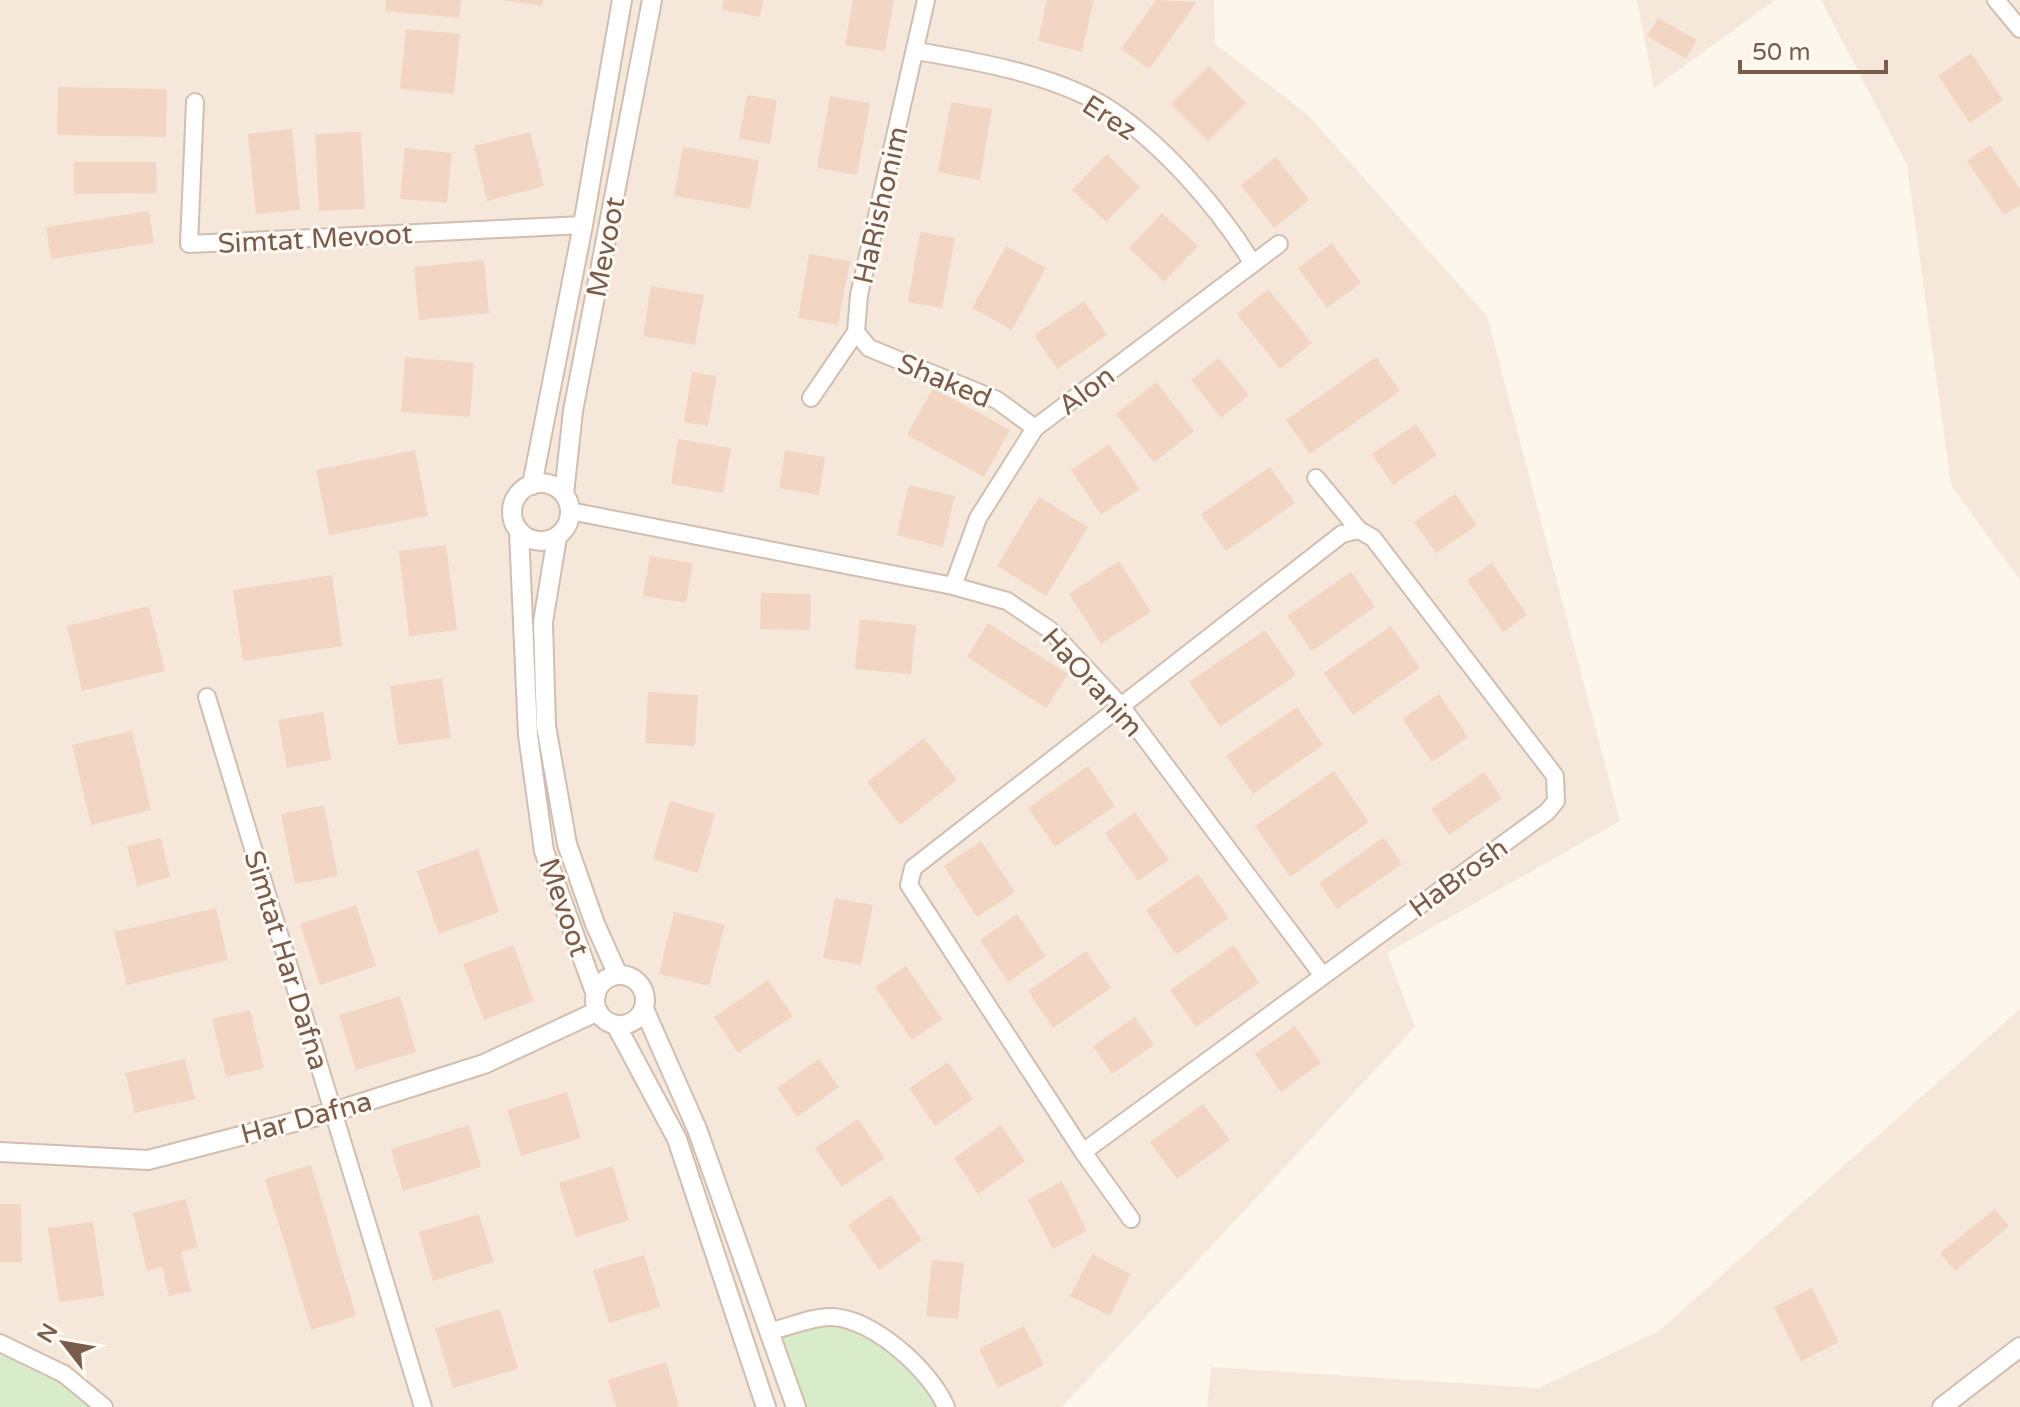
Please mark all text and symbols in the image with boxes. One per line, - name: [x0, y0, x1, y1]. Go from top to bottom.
- scale bar: [1740, 24, 1886, 74]
- text: 50 m: [1752, 38, 1810, 67]
- street label: Erez: [1076, 88, 1143, 148]
- street label: HaRishonim: [846, 123, 916, 287]
- street label: Mevoot: [580, 194, 632, 300]
- street label: Simtat Mevoot: [217, 217, 414, 261]
- street label: Shaked: [893, 346, 997, 416]
- street label: Alon: [1052, 359, 1122, 423]
- street label: HaOranim: [1034, 621, 1150, 744]
- street label: HaBrosh: [1403, 831, 1514, 925]
- street label: Simtat Har Dafna: [236, 846, 336, 1074]
- street label: Mevoot: [531, 854, 597, 961]
- street label: Har Dafna: [237, 1084, 376, 1152]
- north arrow: [24, 1303, 104, 1383]
- text: N: [32, 1319, 63, 1347]

